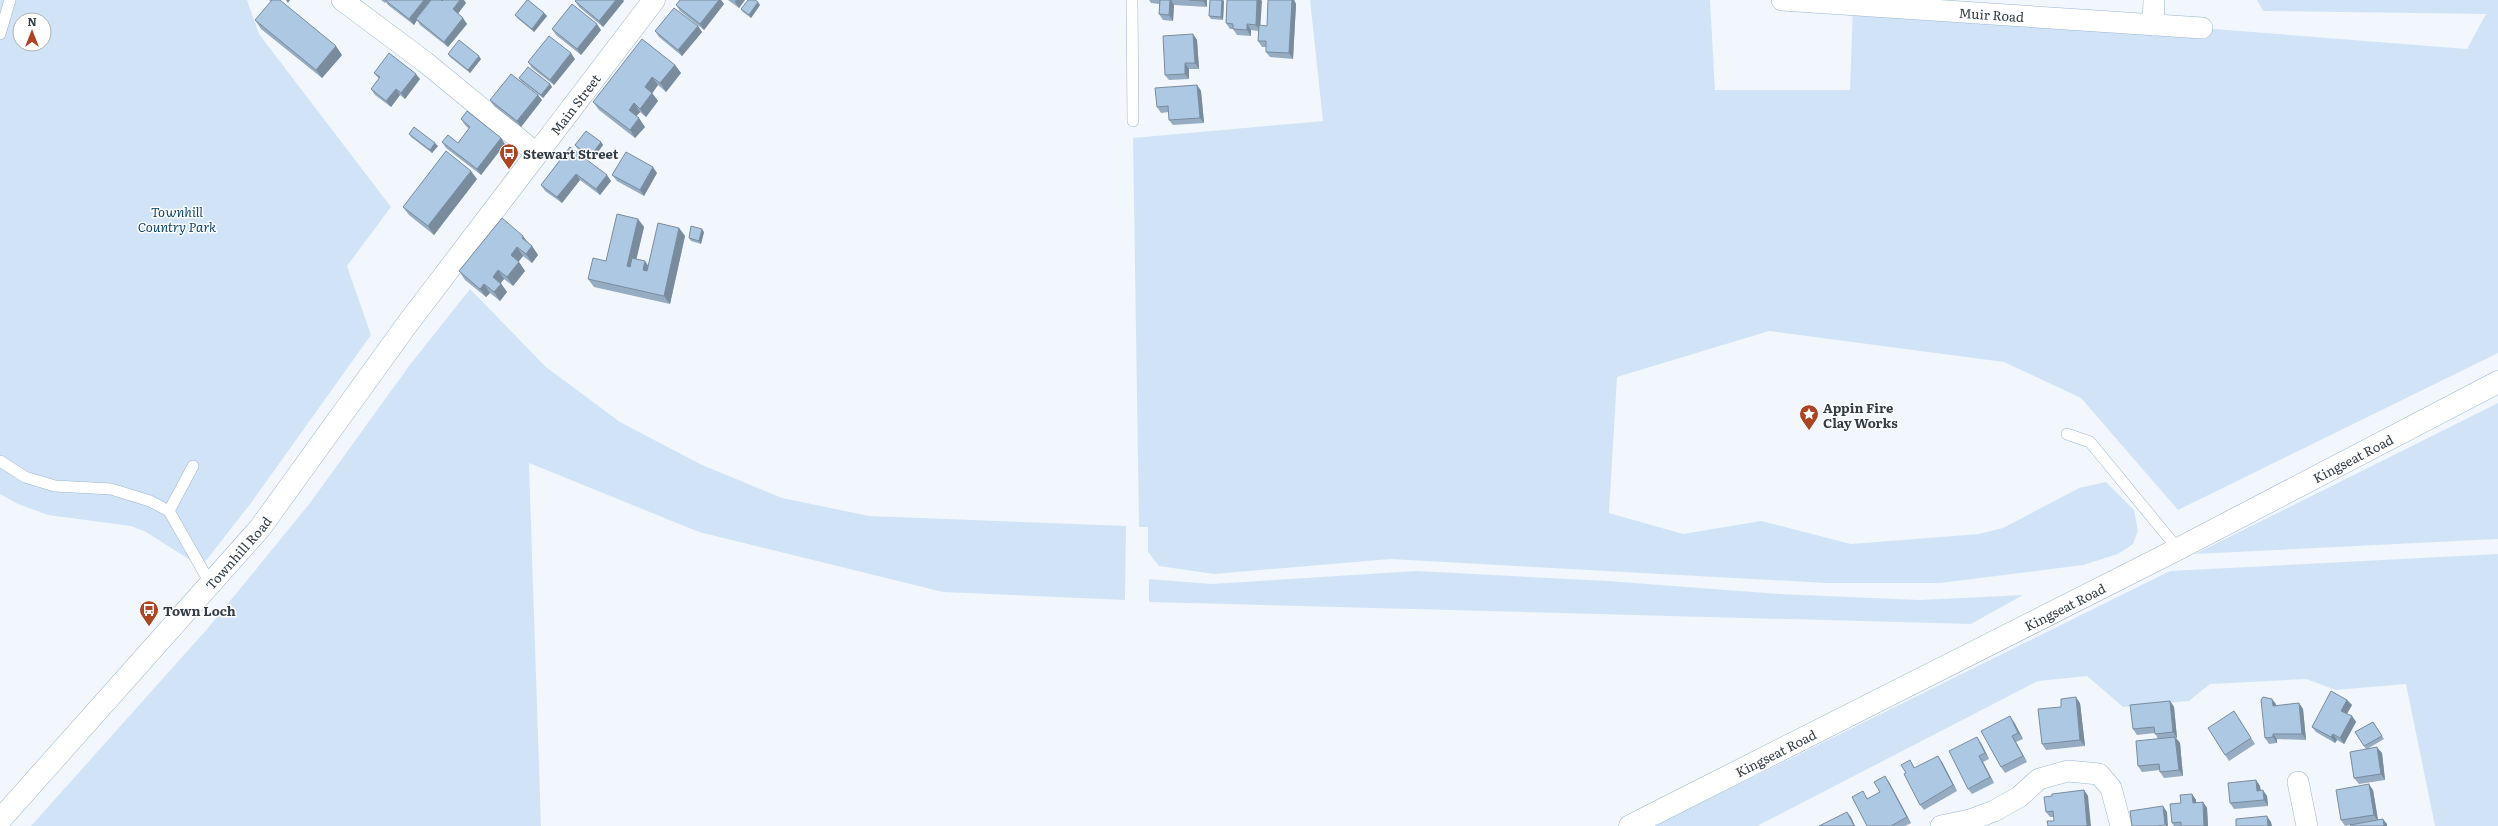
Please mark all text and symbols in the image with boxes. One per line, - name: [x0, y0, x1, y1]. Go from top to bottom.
- street label: Muir Road: [1958, 2, 2025, 26]
- north arrow: [12, 12, 52, 52]
- text: N: [27, 13, 37, 29]
- street label: Main Street: [545, 69, 605, 139]
- bus stop icon: Stewart Street: [498, 142, 520, 170]
- place label: Stewart Street: [523, 144, 619, 163]
- park label: Townhill Country Park: [138, 202, 217, 236]
- place label: Appin Fire Clay Works: [1823, 398, 1898, 432]
- place icon: Appin Fire Clay Works: [1798, 403, 1820, 431]
- street label: Kingseat Road: [2309, 429, 2396, 487]
- street label: Townhill Road: [200, 512, 275, 593]
- street label: Kingseat Road: [2021, 578, 2108, 635]
- bus stop icon: Town Loch: [138, 599, 160, 627]
- place label: Town Loch: [163, 601, 236, 620]
- street label: Kingseat Road: [1732, 724, 1819, 781]

